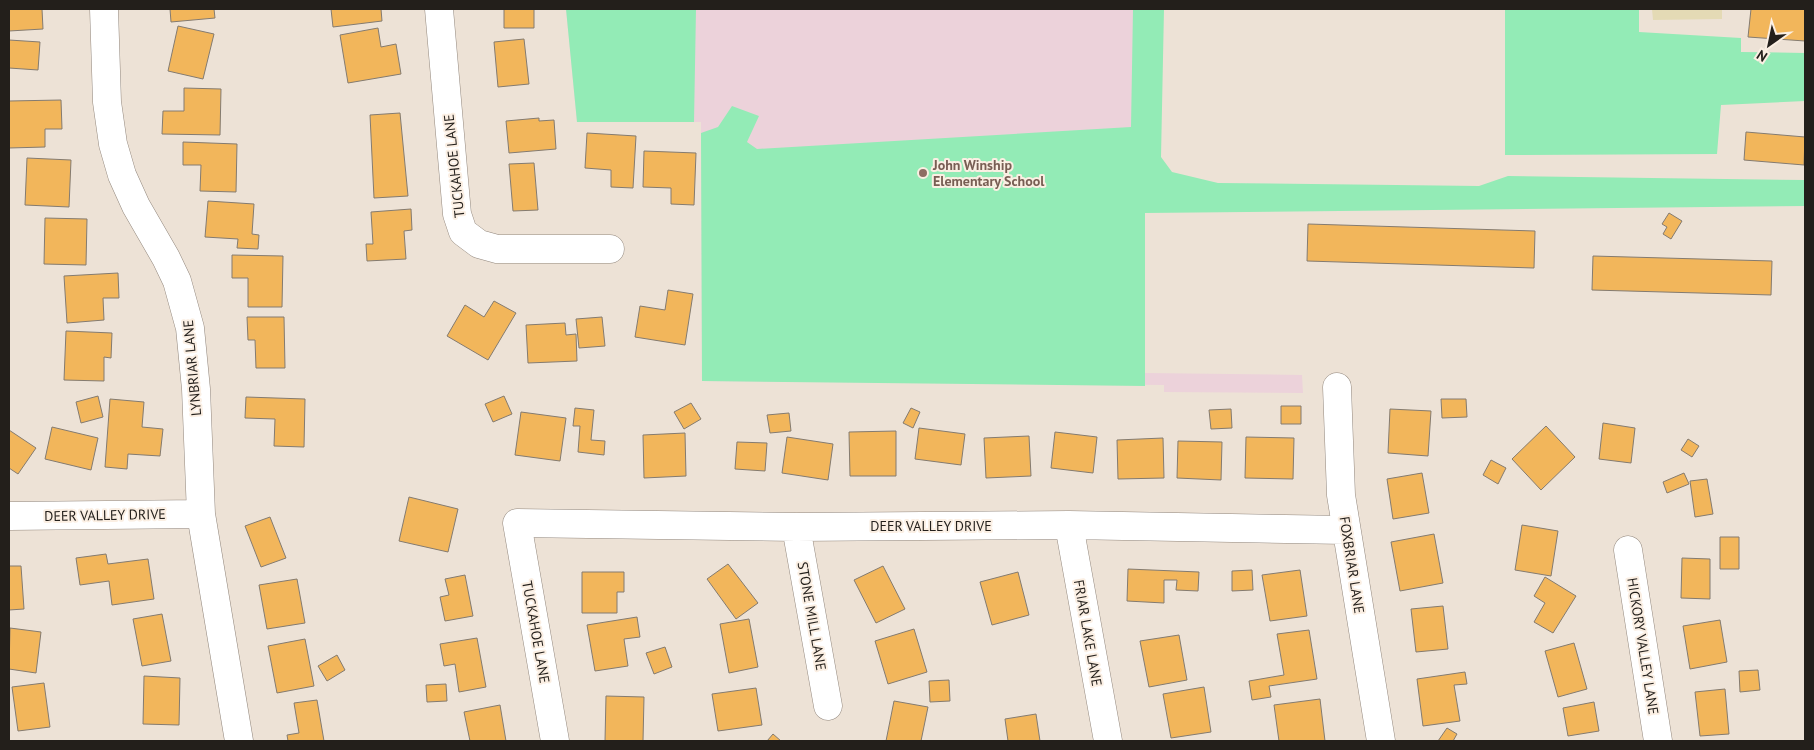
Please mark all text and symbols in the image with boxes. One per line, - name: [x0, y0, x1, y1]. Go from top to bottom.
- north arrow: [1744, 20, 1794, 70]
- text: N: [1753, 46, 1771, 66]
- street label: TUCKAHOE LANE: [440, 113, 468, 219]
- place label: John Winship Elementary School: [932, 156, 1045, 190]
- marker: John Winship Elementary School: [917, 167, 929, 179]
- street label: LYNBRIAR LANE: [179, 319, 205, 417]
- street label: DEER VALLEY DRIVE: [44, 505, 166, 525]
- street label: FOXBRIAR LANE: [1335, 515, 1369, 615]
- street label: DEER VALLEY DRIVE: [870, 517, 992, 535]
- street label: STONE MILL LANE: [794, 560, 830, 672]
- street label: HICKORY VALLEY LANE: [1623, 576, 1663, 716]
- street label: FRIAR LAKE LANE: [1070, 578, 1106, 688]
- street label: TUCKAHOE LANE: [518, 579, 554, 685]

